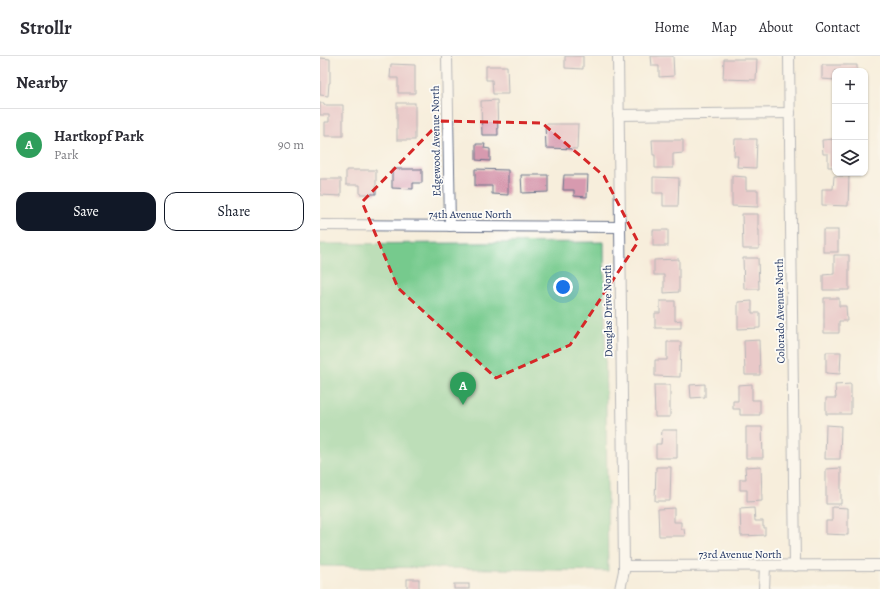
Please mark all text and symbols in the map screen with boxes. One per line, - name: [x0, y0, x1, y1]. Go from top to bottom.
- text: Strollr: [20, 15, 72, 41]
- text: Home: [654, 18, 689, 37]
- text: Map: [711, 18, 737, 37]
- text: About: [759, 18, 793, 37]
- text: Contact: [815, 18, 860, 37]
- map controls: [832, 68, 868, 176]
- button: +: [832, 68, 868, 104]
- text: Nearby: [16, 71, 67, 94]
- street label: Edgewood Avenue North: [428, 85, 444, 197]
- button: −: [832, 104, 868, 140]
- text: Hartkopf Park: [54, 126, 144, 146]
- text: A: [25, 136, 33, 153]
- text: 90 m: [278, 136, 304, 153]
- button: layers: [832, 140, 868, 176]
- text: Park: [54, 146, 78, 163]
- button: Save: [16, 192, 156, 231]
- button: Share: [164, 192, 304, 231]
- street label: 74th Avenue North: [428, 207, 512, 222]
- street label: Colorado Avenue North: [772, 258, 788, 364]
- street label: Douglas Drive North: [600, 264, 616, 358]
- your location: [553, 277, 573, 297]
- pin: A: [450, 372, 476, 405]
- street label: 73rd Avenue North: [698, 547, 782, 562]

